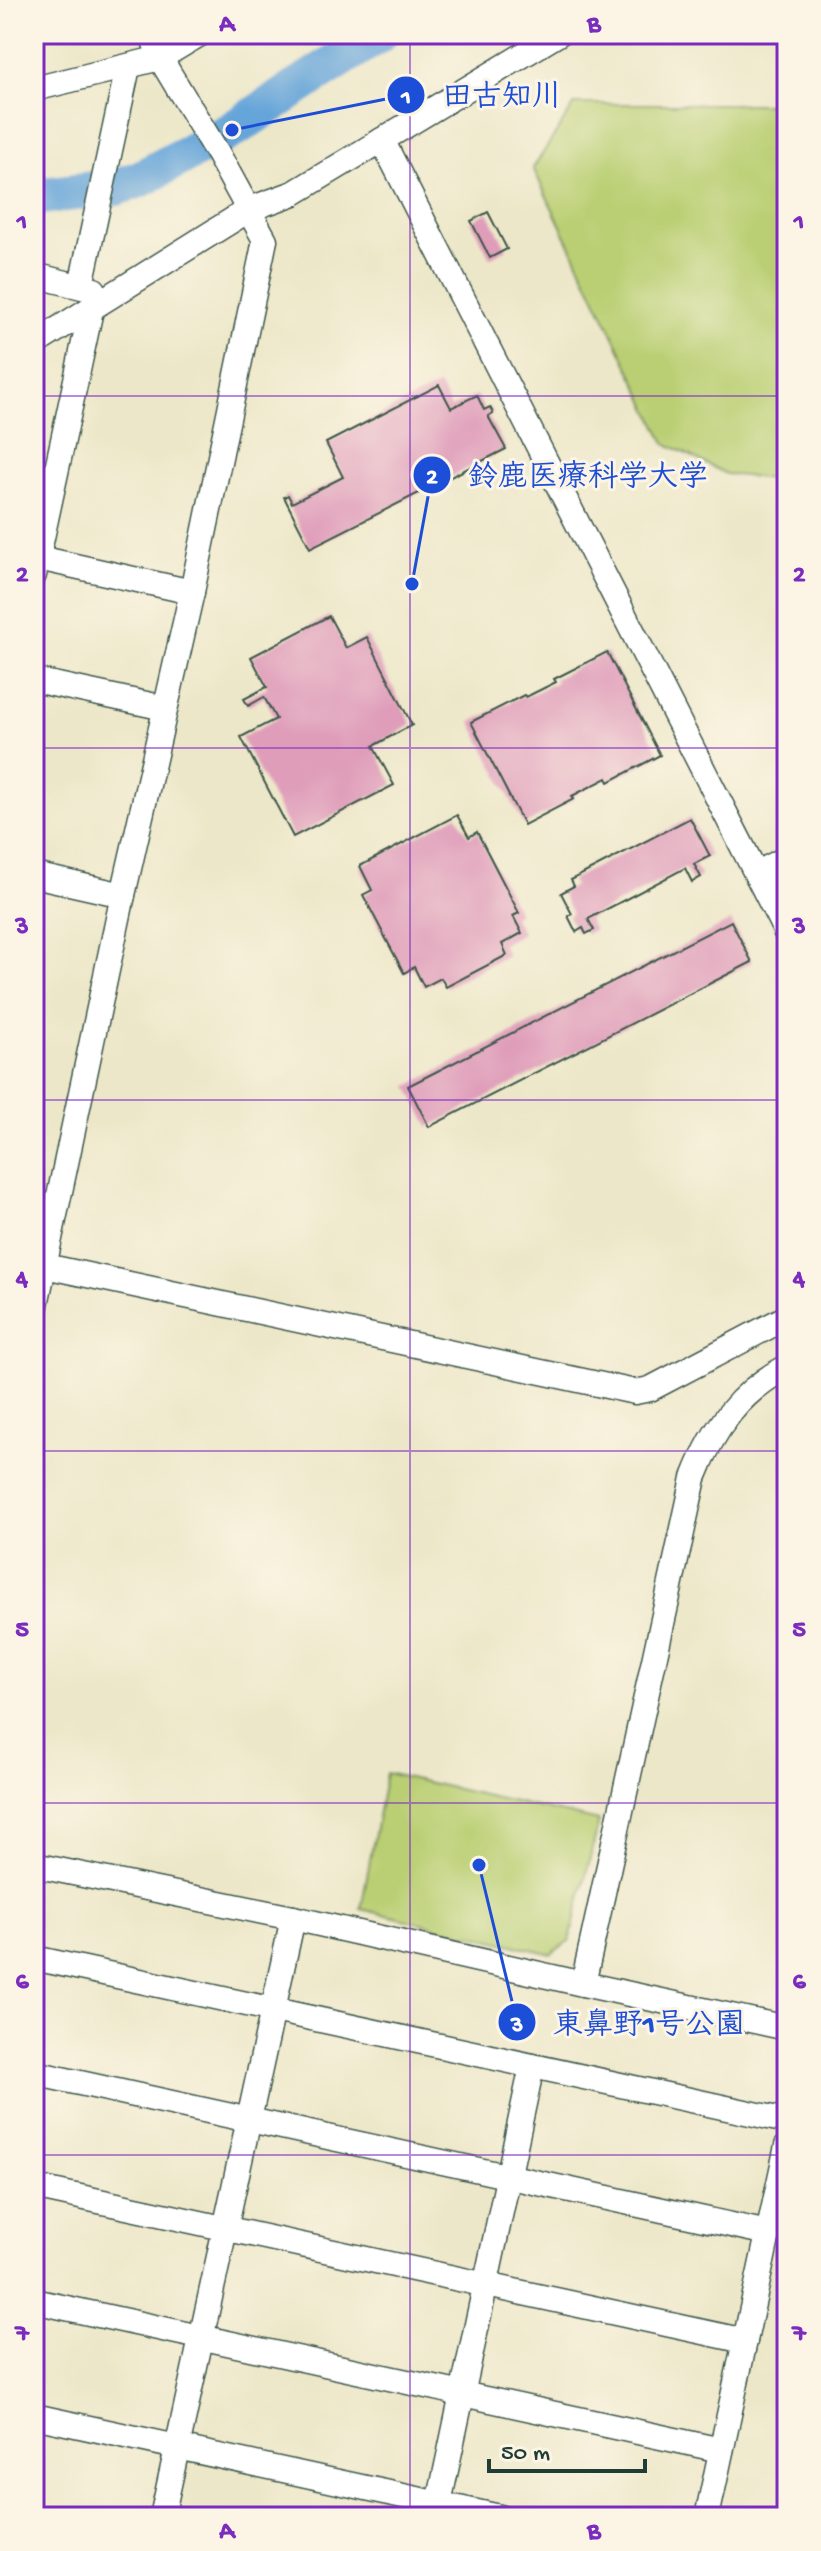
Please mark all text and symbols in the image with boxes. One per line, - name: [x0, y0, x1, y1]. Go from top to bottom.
- text: A: [218, 11, 236, 42]
- text: B: [586, 11, 602, 42]
- callout: 田古知川: [386, 68, 578, 122]
- text: 田古知川: [442, 80, 562, 117]
- text: 1: [400, 84, 411, 113]
- text: 1: [16, 209, 27, 240]
- text: 1: [793, 209, 804, 240]
- callout: 鈴鹿医療科学大学: [412, 448, 724, 502]
- text: 鈴鹿医療科学大学: [468, 459, 708, 497]
- text: 2: [426, 464, 438, 493]
- text: 2: [16, 561, 29, 592]
- text: 2: [793, 561, 806, 592]
- text: 3: [14, 913, 29, 944]
- text: 3: [791, 913, 806, 944]
- text: 4: [15, 1265, 29, 1296]
- text: 4: [792, 1265, 806, 1296]
- text: 5: [15, 1616, 29, 1647]
- text: 5: [792, 1616, 806, 1647]
- text: 6: [15, 1968, 29, 1999]
- text: 6: [792, 1968, 806, 1999]
- callout: 東鼻野1号公園: [497, 1995, 761, 2049]
- text: 東鼻野1号公園: [553, 2008, 745, 2045]
- text: 3: [510, 2012, 523, 2041]
- text: 7: [13, 2320, 30, 2351]
- text: 7: [790, 2320, 807, 2351]
- scale bar: [489, 2423, 645, 2473]
- text: 50 m: [501, 2440, 550, 2469]
- text: A: [218, 2518, 236, 2549]
- text: B: [586, 2518, 602, 2549]

